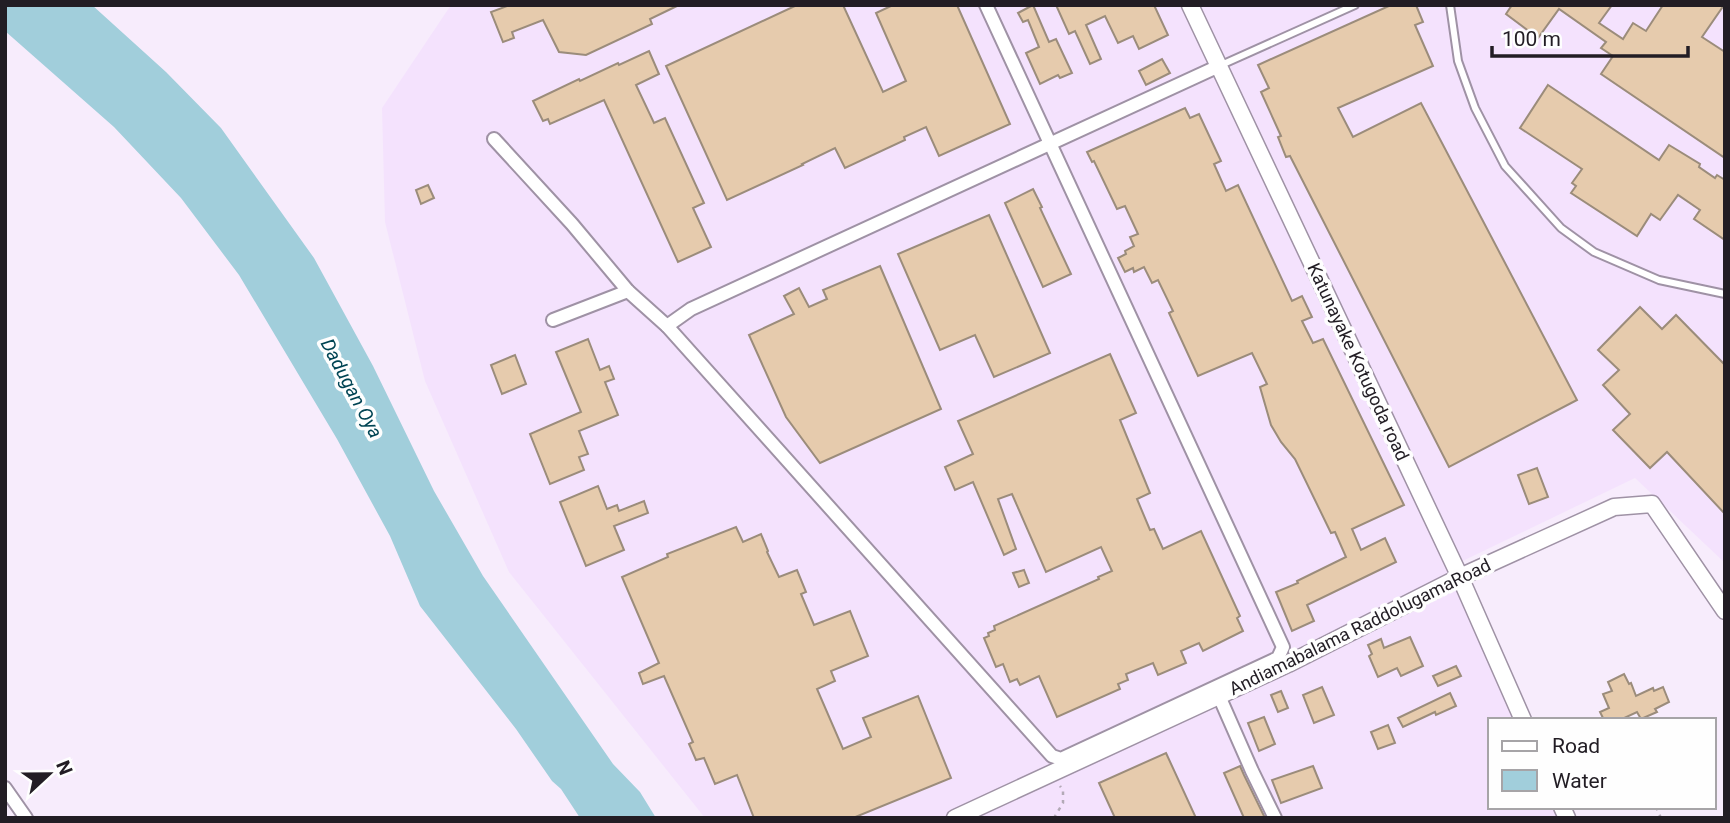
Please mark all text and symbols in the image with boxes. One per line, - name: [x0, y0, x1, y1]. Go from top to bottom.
- scale bar: [1492, 14, 1688, 58]
- text: 100 m: [1502, 27, 1561, 51]
- street label: Katunayake Kotugoda road: [1303, 260, 1414, 464]
- water label: Dadugan Oya: [316, 335, 387, 442]
- street label: Andiamabalama RaddolugamaRoad: [1226, 554, 1494, 699]
- legend: [1488, 718, 1716, 809]
- text: Road: [1552, 734, 1600, 758]
- north arrow: [14, 739, 84, 809]
- text: N: [51, 757, 77, 778]
- text: Water: [1552, 769, 1607, 793]

